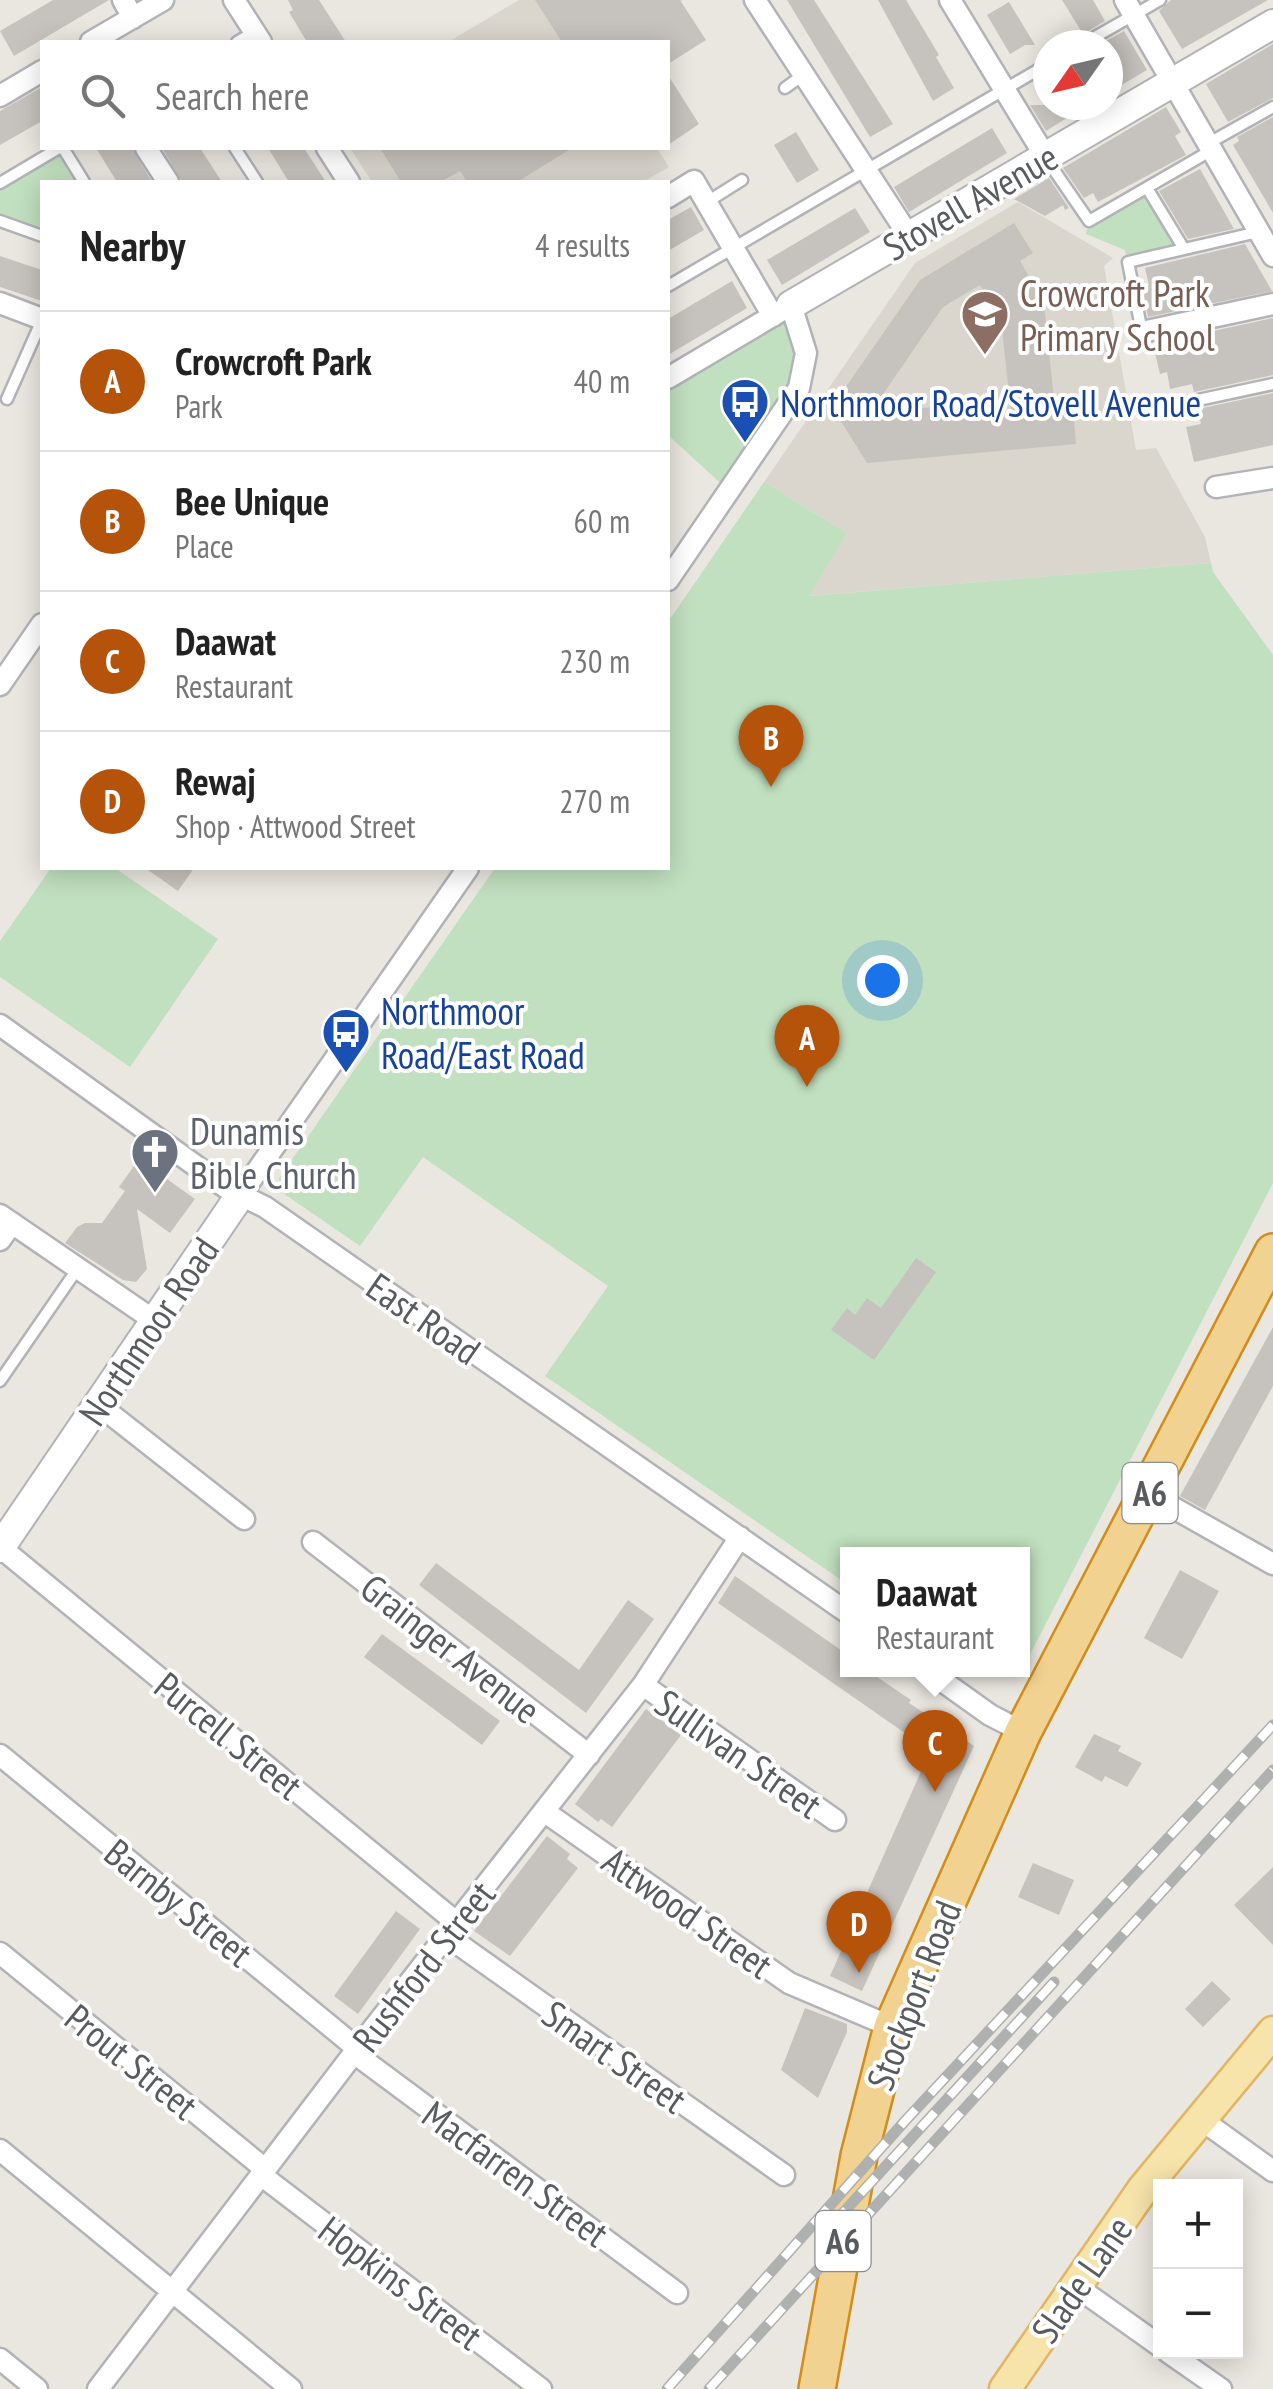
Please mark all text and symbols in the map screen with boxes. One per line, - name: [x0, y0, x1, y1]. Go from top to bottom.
- north arrow: [1033, 30, 1123, 120]
- search box: [40, 40, 670, 150]
- icon: search: [75, 68, 130, 123]
- text: Search here: [155, 71, 309, 120]
- street label: Stovell Avenue: [874, 131, 1066, 271]
- text: Nearby: [80, 218, 185, 273]
- text: 4 results: [535, 224, 630, 266]
- place label: Crowcroft Park Primary School: [1020, 268, 1215, 361]
- school or university icon: Crowcroft Park Primary School: [959, 288, 1011, 356]
- text: Crowcroft Park: [175, 336, 372, 385]
- text: A: [104, 360, 121, 402]
- text: 40 m: [574, 360, 630, 402]
- bus stop icon: Northmoor Road/Stovell Avenue: [719, 376, 771, 444]
- place label: Northmoor Road/Stovell Avenue: [780, 378, 1201, 427]
- text: Park: [175, 385, 223, 427]
- text: Bee Unique: [175, 476, 329, 525]
- text: B: [105, 500, 120, 542]
- text: 60 m: [574, 500, 630, 542]
- text: Place: [175, 525, 234, 567]
- text: Daawat: [175, 616, 276, 665]
- text: C: [105, 640, 120, 682]
- text: 230 m: [559, 640, 630, 682]
- text: Restaurant: [175, 665, 293, 707]
- pin: B: [738, 704, 804, 787]
- text: Rewaj: [175, 756, 256, 805]
- text: D: [104, 780, 121, 822]
- text: 270 m: [559, 780, 630, 822]
- text: Shop · Attwood Street: [175, 805, 415, 847]
- your location: [857, 955, 908, 1006]
- place label: Northmoor Road/East Road: [381, 986, 585, 1079]
- pin: A: [774, 1004, 840, 1087]
- bus stop icon: Northmoor Road/East Road: [320, 1006, 372, 1074]
- place label: Dunamis Bible Church: [190, 1106, 357, 1199]
- church icon: Dunamis Bible Church: [129, 1126, 181, 1194]
- street label: Northmoor Road: [67, 1228, 229, 1434]
- street label: East Road: [358, 1261, 490, 1375]
- road number: A6: [1122, 1463, 1178, 1523]
- popup: [840, 1547, 1030, 1677]
- street label: Grainger Avenue: [351, 1563, 551, 1733]
- text: Daawat: [876, 1567, 977, 1616]
- text: Restaurant: [876, 1616, 994, 1658]
- street label: Purcell Street: [145, 1661, 313, 1810]
- street label: Sullivan Street: [646, 1678, 832, 1828]
- pin: C: [902, 1710, 968, 1792]
- street label: Barnby Street: [95, 1828, 263, 1977]
- street label: Attwood Street: [593, 1836, 783, 1989]
- street label: Rushford Street: [341, 1870, 505, 2061]
- pin: D: [826, 1890, 892, 1973]
- street label: Stockport Road: [855, 1893, 971, 2097]
- street label: Smart Street: [533, 1989, 697, 2124]
- street label: Prout Street: [56, 1993, 209, 2130]
- street label: Macfarren Street: [413, 2089, 619, 2257]
- map controls: [1153, 2179, 1243, 2359]
- button: +: [1153, 2179, 1243, 2269]
- street label: Hopkins Street: [309, 2204, 493, 2360]
- street label: Slade Lane: [1020, 2206, 1142, 2352]
- road number: A6: [816, 2211, 870, 2271]
- button: −: [1153, 2269, 1243, 2359]

